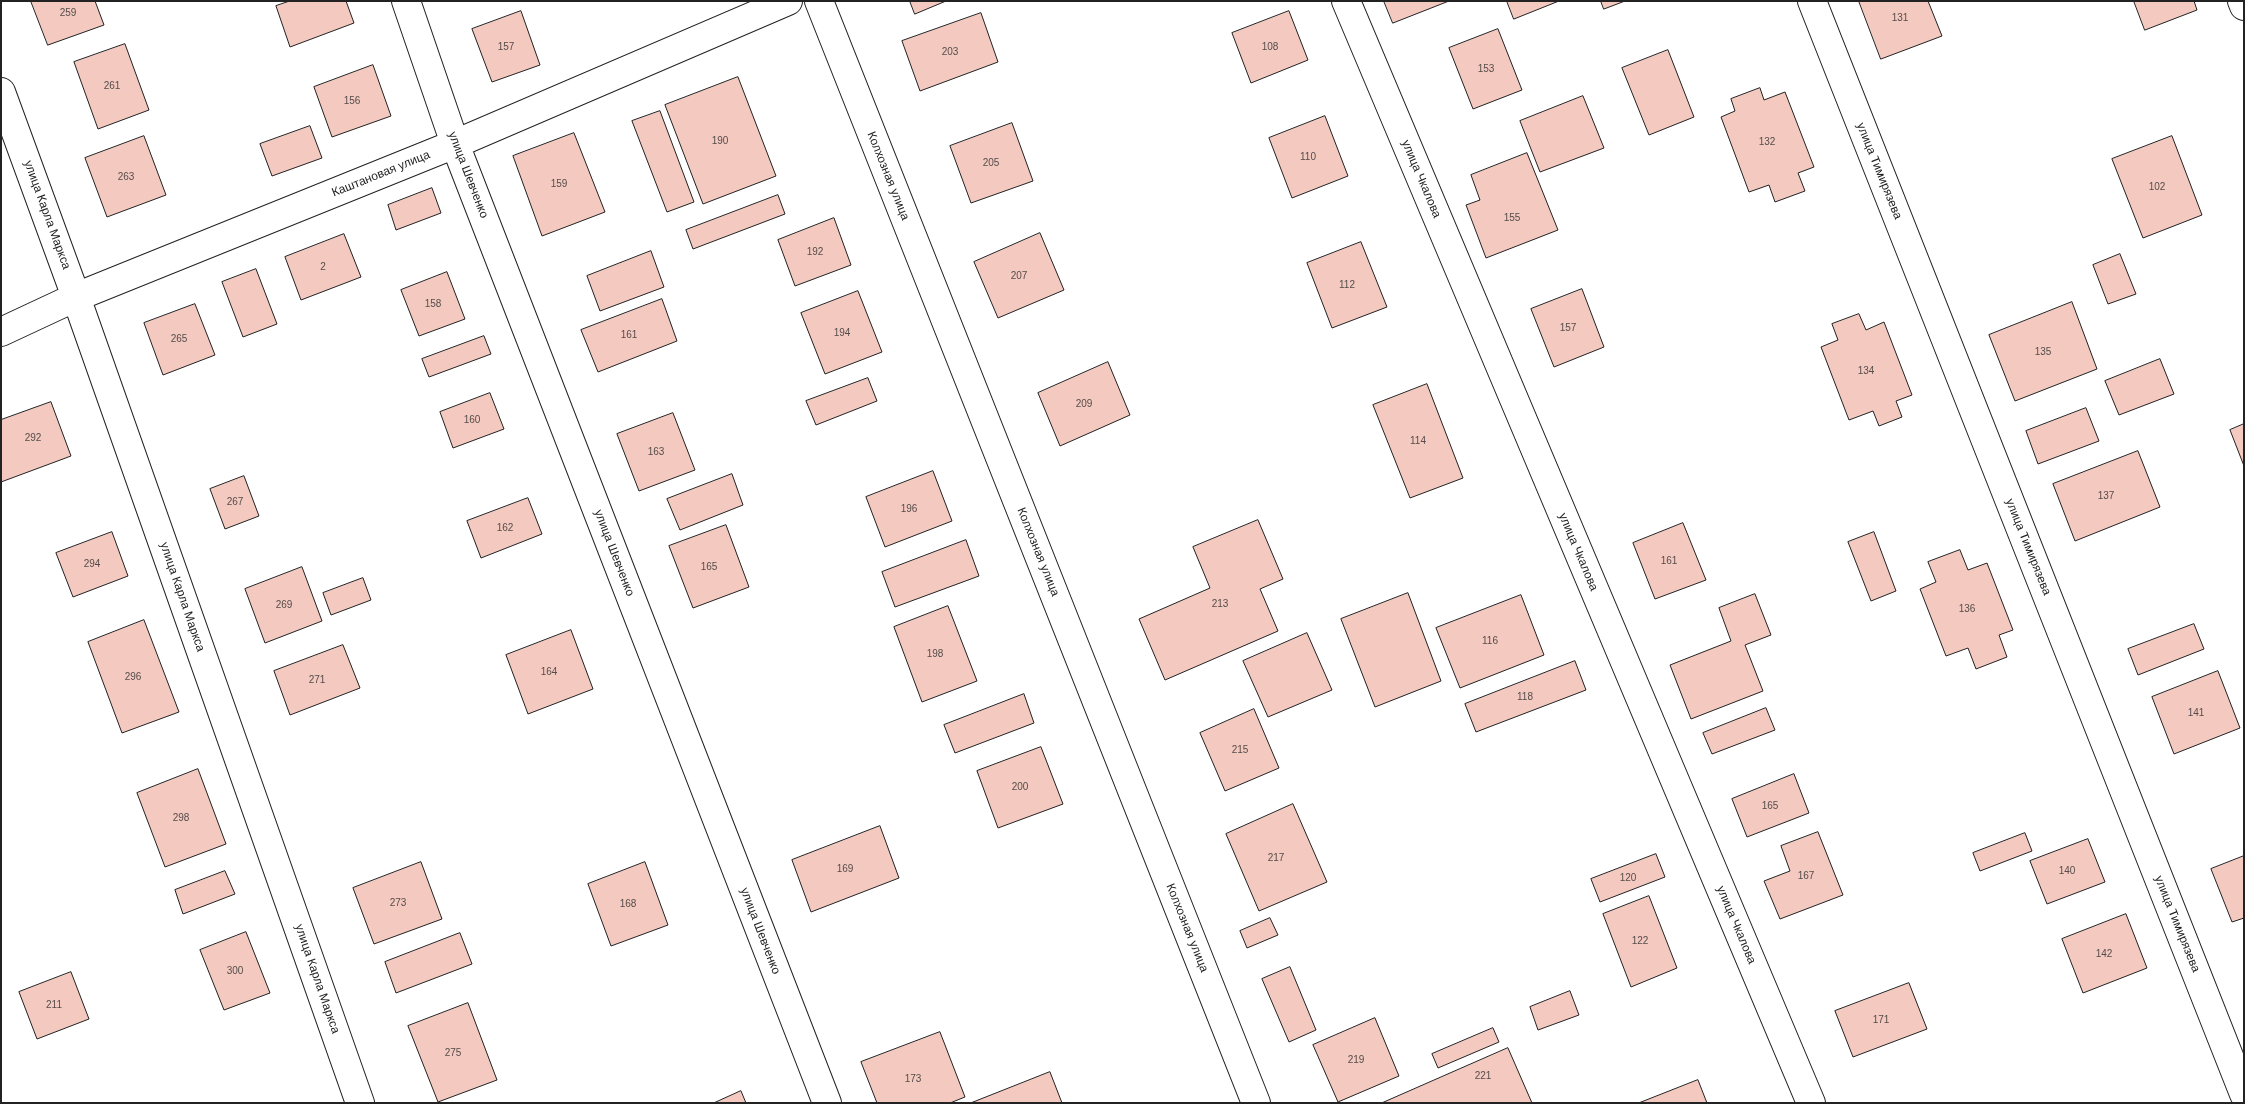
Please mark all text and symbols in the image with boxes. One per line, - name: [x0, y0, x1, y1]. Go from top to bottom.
- house number: 259: [60, 7, 76, 19]
- house number: 131: [1892, 12, 1908, 24]
- house number: 157: [498, 41, 514, 53]
- house number: 108: [1262, 41, 1278, 53]
- house number: 203: [942, 46, 958, 58]
- house number: 153: [1478, 63, 1494, 75]
- house number: 261: [104, 80, 120, 92]
- house number: 156: [344, 95, 360, 107]
- street label: улица Тимирязева: [1853, 121, 1905, 221]
- street label: улица Шевченко: [445, 130, 491, 220]
- street label: Колхозная улица: [864, 130, 912, 222]
- house number: 190: [712, 135, 728, 147]
- house number: 132: [1759, 136, 1775, 148]
- street label: улица Чкалова: [1398, 138, 1444, 220]
- street label: Каштановая улица: [330, 148, 432, 200]
- house number: 110: [1300, 151, 1316, 163]
- house number: 205: [983, 157, 999, 169]
- street label: улица Карла Маркса: [21, 159, 73, 271]
- house number: 263: [118, 171, 134, 183]
- house number: 159: [551, 178, 567, 190]
- house number: 102: [2149, 181, 2165, 193]
- house number: 155: [1504, 212, 1520, 224]
- house number: 192: [807, 246, 823, 258]
- house number: 2: [320, 261, 326, 273]
- house number: 207: [1011, 270, 1027, 282]
- house number: 112: [1339, 279, 1355, 291]
- house number: 158: [425, 298, 441, 310]
- house number: 157: [1560, 322, 1576, 334]
- house number: 194: [834, 327, 850, 339]
- house number: 161: [621, 329, 637, 341]
- house number: 265: [171, 333, 187, 345]
- house number: 135: [2035, 346, 2051, 358]
- house number: 134: [1858, 365, 1874, 377]
- house number: 209: [1076, 398, 1092, 410]
- house number: 160: [464, 414, 480, 426]
- house number: 292: [25, 432, 41, 444]
- house number: 114: [1410, 435, 1426, 447]
- house number: 163: [648, 446, 664, 458]
- house number: 137: [2098, 490, 2114, 502]
- house number: 267: [227, 496, 243, 508]
- street label: улица Тимирязева: [2002, 497, 2054, 597]
- house number: 196: [901, 503, 917, 515]
- street label: Колхозная улица: [1014, 506, 1062, 598]
- street label: улица Шевченко: [591, 508, 637, 598]
- street label: улица Чкалова: [1555, 511, 1601, 593]
- house number: 162: [497, 522, 513, 534]
- street label: улица Карла Маркса: [157, 540, 207, 654]
- house number: 161: [1661, 555, 1677, 567]
- house number: 294: [84, 558, 100, 570]
- house number: 165: [701, 561, 717, 573]
- house number: 213: [1212, 598, 1228, 610]
- house number: 269: [276, 599, 292, 611]
- house number: 136: [1959, 603, 1975, 615]
- house number: 116: [1482, 635, 1498, 647]
- house number: 198: [927, 648, 943, 660]
- house number: 164: [541, 666, 557, 678]
- house number: 296: [125, 671, 141, 683]
- house number: 271: [309, 674, 325, 686]
- house number: 118: [1517, 691, 1533, 703]
- house number: 141: [2188, 707, 2204, 719]
- house number: 215: [1232, 744, 1248, 756]
- house number: 200: [1012, 781, 1028, 793]
- house number: 165: [1762, 800, 1778, 812]
- house number: 298: [173, 812, 189, 824]
- house number: 217: [1268, 852, 1284, 864]
- house number: 169: [837, 863, 853, 875]
- house number: 140: [2059, 865, 2075, 877]
- house number: 167: [1798, 870, 1814, 882]
- house number: 120: [1620, 872, 1636, 884]
- street label: улица Тимирязева: [2151, 874, 2203, 974]
- street label: Колхозная улица: [1163, 882, 1211, 974]
- street label: улица Чкалова: [1713, 884, 1759, 966]
- street label: улица Шевченко: [737, 886, 783, 976]
- house number: 273: [390, 897, 406, 909]
- house number: 168: [620, 898, 636, 910]
- street label: улица Карла Маркса: [292, 922, 342, 1036]
- house number: 122: [1632, 935, 1648, 947]
- house number: 142: [2096, 948, 2112, 960]
- house number: 300: [227, 965, 243, 977]
- house number: 211: [46, 999, 62, 1011]
- house number: 171: [1873, 1014, 1889, 1026]
- house number: 275: [445, 1047, 461, 1059]
- house number: 219: [1348, 1054, 1364, 1066]
- house number: 221: [1475, 1070, 1491, 1082]
- house number: 173: [905, 1073, 921, 1085]

